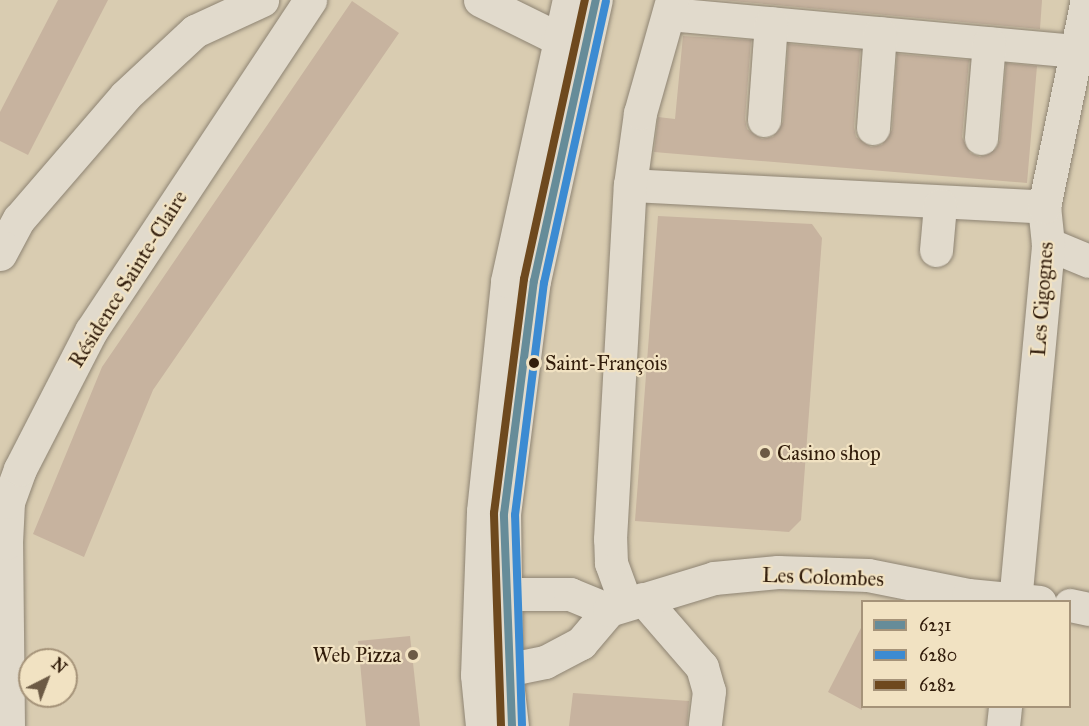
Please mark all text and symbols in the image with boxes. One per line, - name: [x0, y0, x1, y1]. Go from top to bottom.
- street label: Résidence Sainte-Claire: [63, 186, 193, 372]
- street label: Les Cigognes: [1025, 241, 1059, 357]
- place label: Saint-François: [545, 351, 667, 375]
- marker: Saint-François: [528, 357, 540, 369]
- place label: Casino shop: [777, 440, 881, 466]
- marker: Casino shop: [758, 446, 772, 460]
- street label: Les Colombes: [762, 562, 884, 592]
- legend: [861, 600, 1071, 708]
- text: 6231: [919, 614, 951, 636]
- place label: Web Pizza: [312, 642, 401, 668]
- text: 6280: [919, 644, 957, 666]
- north arrow: [18, 648, 78, 708]
- marker: Web Pizza: [406, 648, 420, 662]
- text: N: [48, 654, 70, 677]
- text: 6282: [919, 674, 956, 696]

